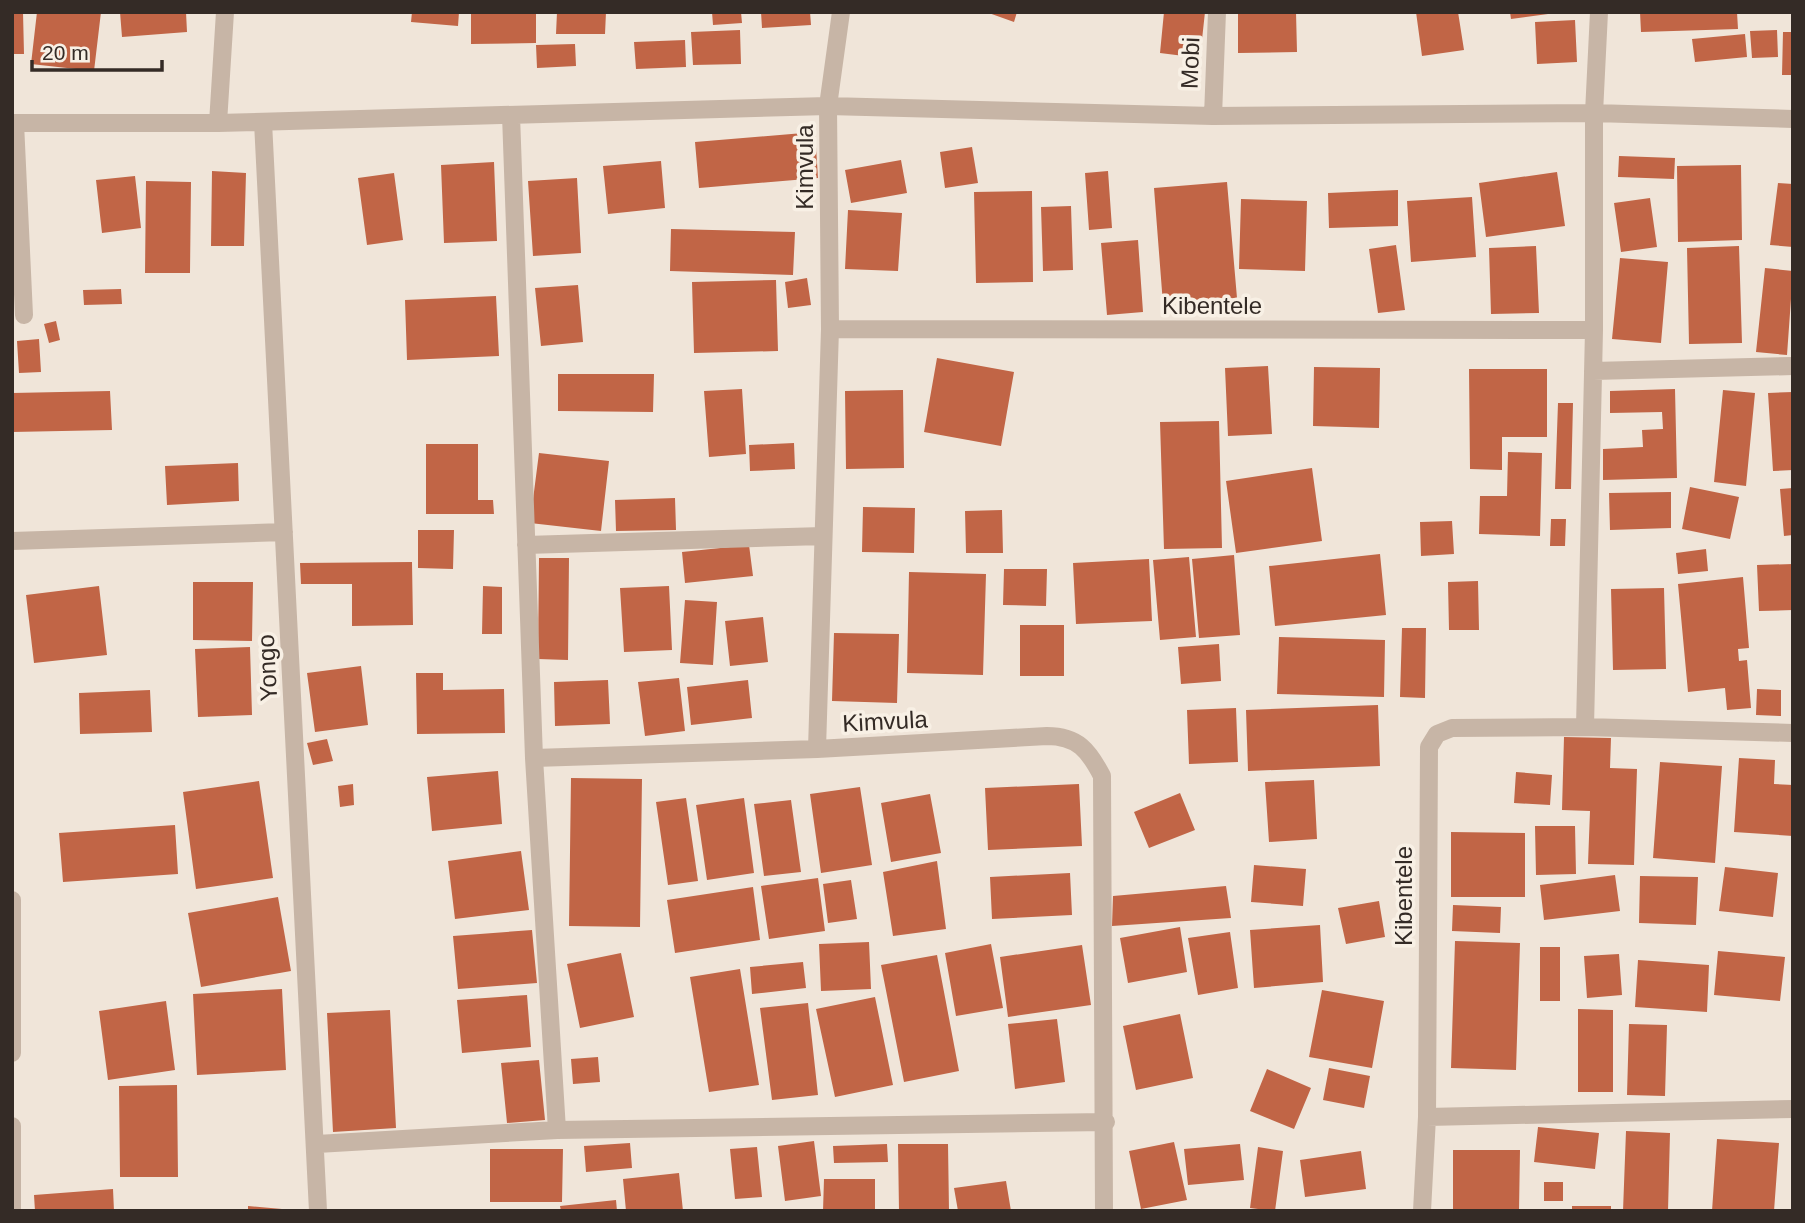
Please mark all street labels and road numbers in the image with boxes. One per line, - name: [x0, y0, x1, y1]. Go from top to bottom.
- street label: Mobi: [1176, 37, 1204, 89]
- street label: Kimvula: [791, 124, 818, 210]
- street label: Kibentele: [1162, 292, 1262, 319]
- street label: Yongo: [252, 634, 282, 702]
- street label: Kimvula: [842, 705, 929, 737]
- street label: Kibentele: [1390, 846, 1417, 946]

